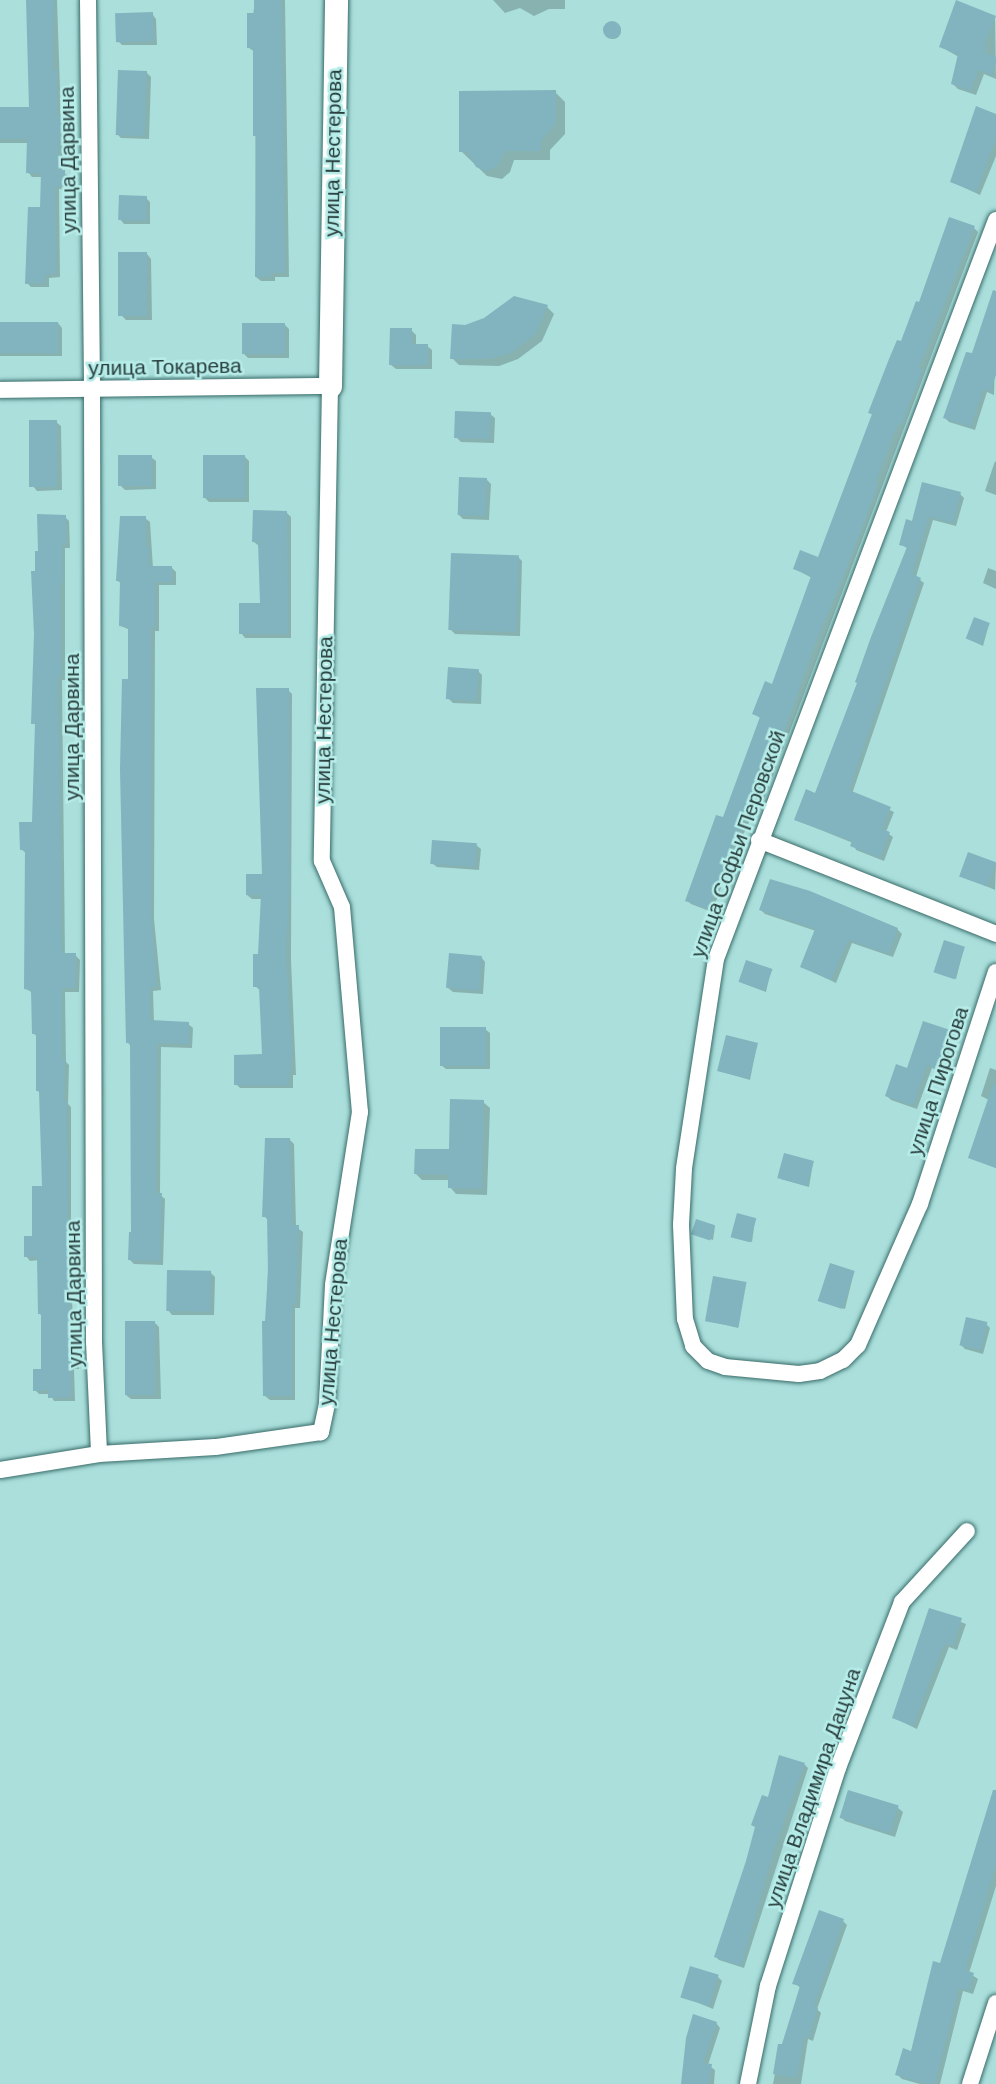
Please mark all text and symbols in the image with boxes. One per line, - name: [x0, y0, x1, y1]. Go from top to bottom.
- street label: улица Нестерова: [319, 69, 347, 237]
- street label: улица Дарвина: [54, 86, 82, 234]
- street label: улица Токарева: [88, 353, 242, 381]
- street label: улица Нестерова: [310, 636, 338, 804]
- street label: улица Дарвина: [59, 653, 85, 801]
- street label: улица Софьи Перовской: [685, 727, 791, 961]
- street label: улица Пирогова: [902, 1003, 974, 1159]
- street label: улица Дарвина: [60, 1220, 88, 1368]
- street label: улица Нестерова: [313, 1237, 353, 1407]
- street label: улица Владимира Дацуна: [760, 1665, 866, 1911]

